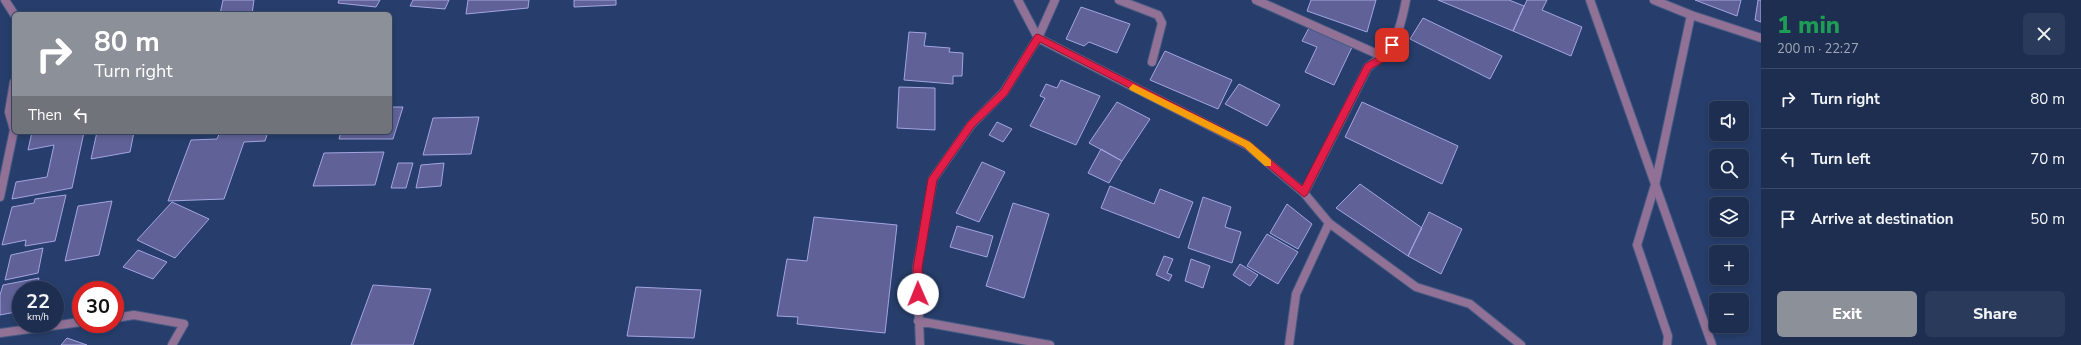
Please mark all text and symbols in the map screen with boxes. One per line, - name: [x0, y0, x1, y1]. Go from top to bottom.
- text: 1 min: [1777, 9, 1840, 41]
- button: close: [2023, 13, 2065, 55]
- text: 80 m: [94, 23, 160, 61]
- icon: right: [28, 28, 80, 80]
- pin: [1375, 28, 1409, 62]
- icon: arrive: [1381, 34, 1403, 56]
- text: 200 m · 22:27: [1777, 40, 1859, 58]
- text: Turn right: [94, 59, 173, 83]
- icon: right: [1777, 88, 1799, 110]
- text: Turn right: [1811, 89, 1880, 109]
- text: 80 m: [2030, 89, 2065, 109]
- map controls: [1709, 101, 1749, 333]
- button: sound: [1709, 101, 1749, 141]
- icon: left: [70, 104, 92, 126]
- text: Then: [28, 105, 62, 125]
- icon: left: [1777, 148, 1799, 170]
- button: search: [1709, 149, 1749, 189]
- text: Turn left: [1811, 149, 1870, 169]
- text: 70 m: [2030, 149, 2065, 169]
- button: layers: [1709, 197, 1749, 237]
- icon: arrive: [1777, 208, 1799, 230]
- text: Arrive at destination: [1811, 209, 1954, 229]
- text: 50 m: [2030, 209, 2065, 229]
- button: +: [1709, 245, 1749, 285]
- position arrow: [897, 273, 939, 315]
- speed limit sign: 30: [72, 281, 124, 333]
- text: 22: [26, 288, 50, 315]
- button: Exit: [1777, 291, 1917, 337]
- button: Share: [1925, 291, 2065, 337]
- button: −: [1709, 293, 1749, 333]
- text: km/h: [27, 310, 49, 324]

